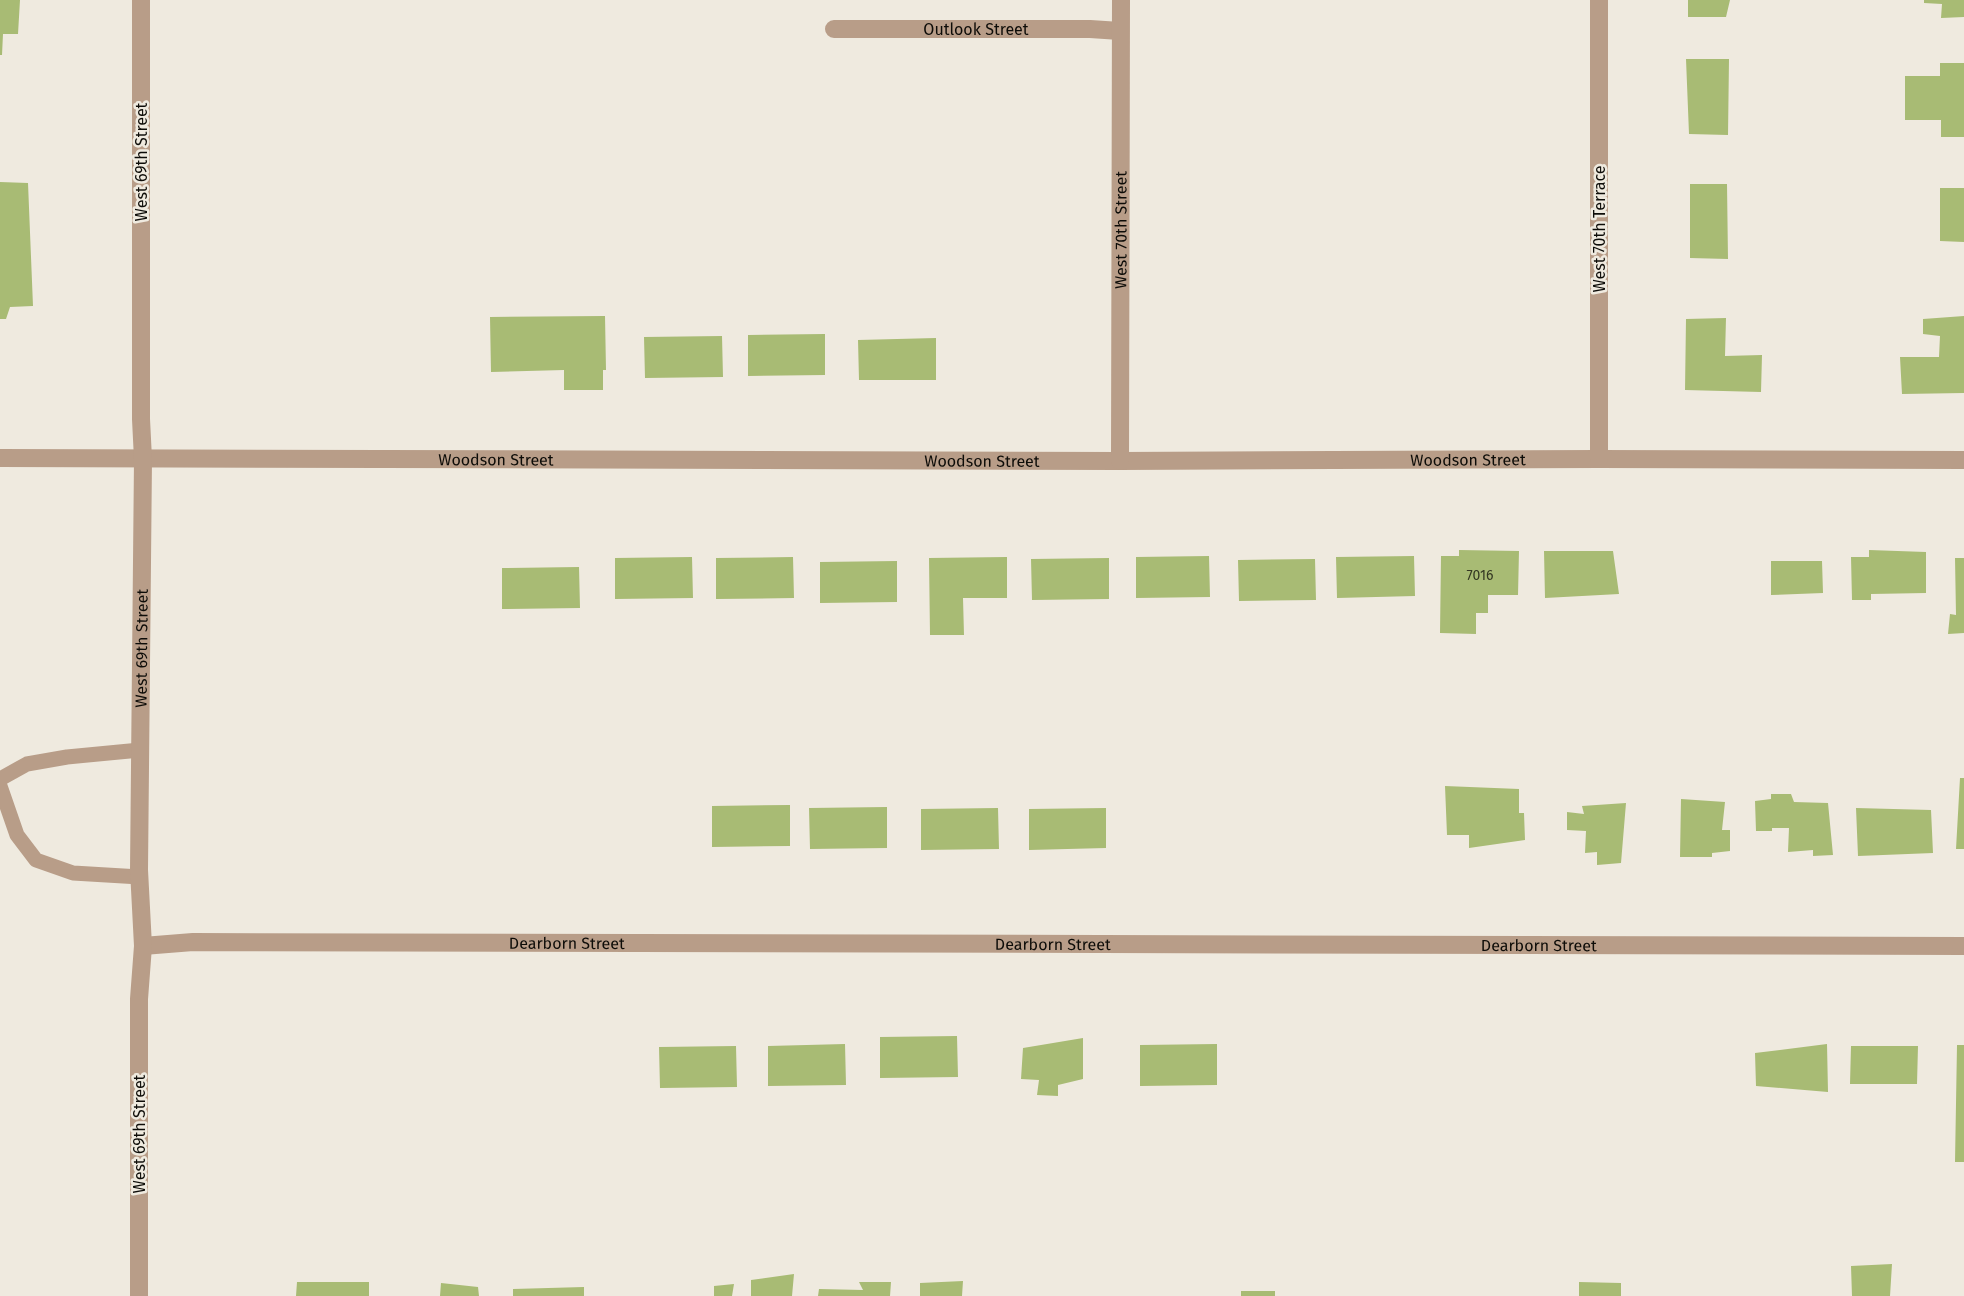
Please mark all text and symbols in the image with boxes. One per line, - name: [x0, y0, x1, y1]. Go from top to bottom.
- street label: Outlook Street: [923, 20, 1029, 39]
- street label: West 69th Street: [132, 102, 151, 221]
- street label: West 70th Terrace: [1590, 165, 1609, 293]
- street label: West 70th Street: [1111, 171, 1131, 289]
- street label: Woodson Street: [438, 450, 554, 469]
- street label: Woodson Street: [1410, 450, 1526, 470]
- street label: Woodson Street: [924, 451, 1040, 471]
- house number: 7016: [1466, 567, 1494, 584]
- street label: West 69th Street: [132, 589, 152, 708]
- street label: Dearborn Street: [509, 934, 625, 953]
- street label: Dearborn Street: [995, 935, 1111, 954]
- street label: Dearborn Street: [1481, 936, 1597, 955]
- street label: West 69th Street: [130, 1074, 149, 1193]

